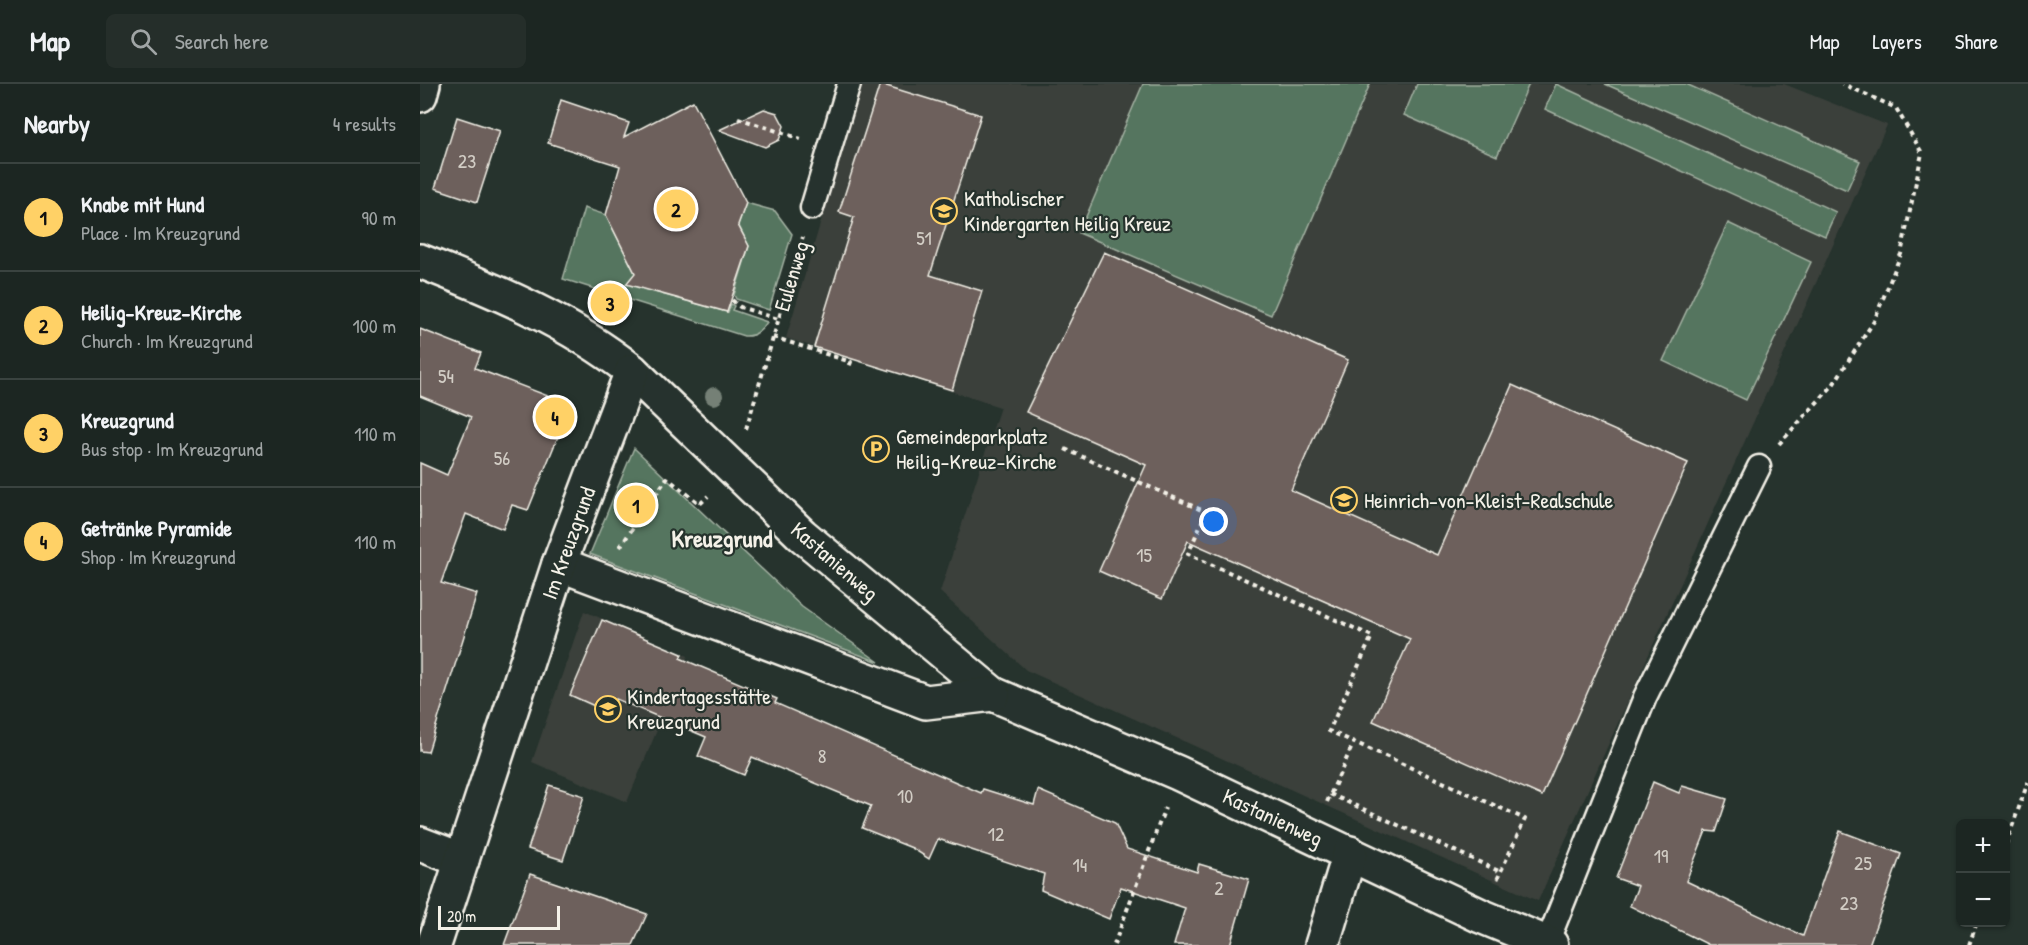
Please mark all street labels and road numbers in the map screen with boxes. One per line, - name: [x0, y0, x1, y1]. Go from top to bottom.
- street label: Eulenweg: [766, 237, 816, 315]
- street label: Im Kreuzgrund: [534, 482, 602, 603]
- street label: Kastanienweg: [785, 515, 885, 607]
- street label: Kastanienweg: [1218, 781, 1328, 853]

